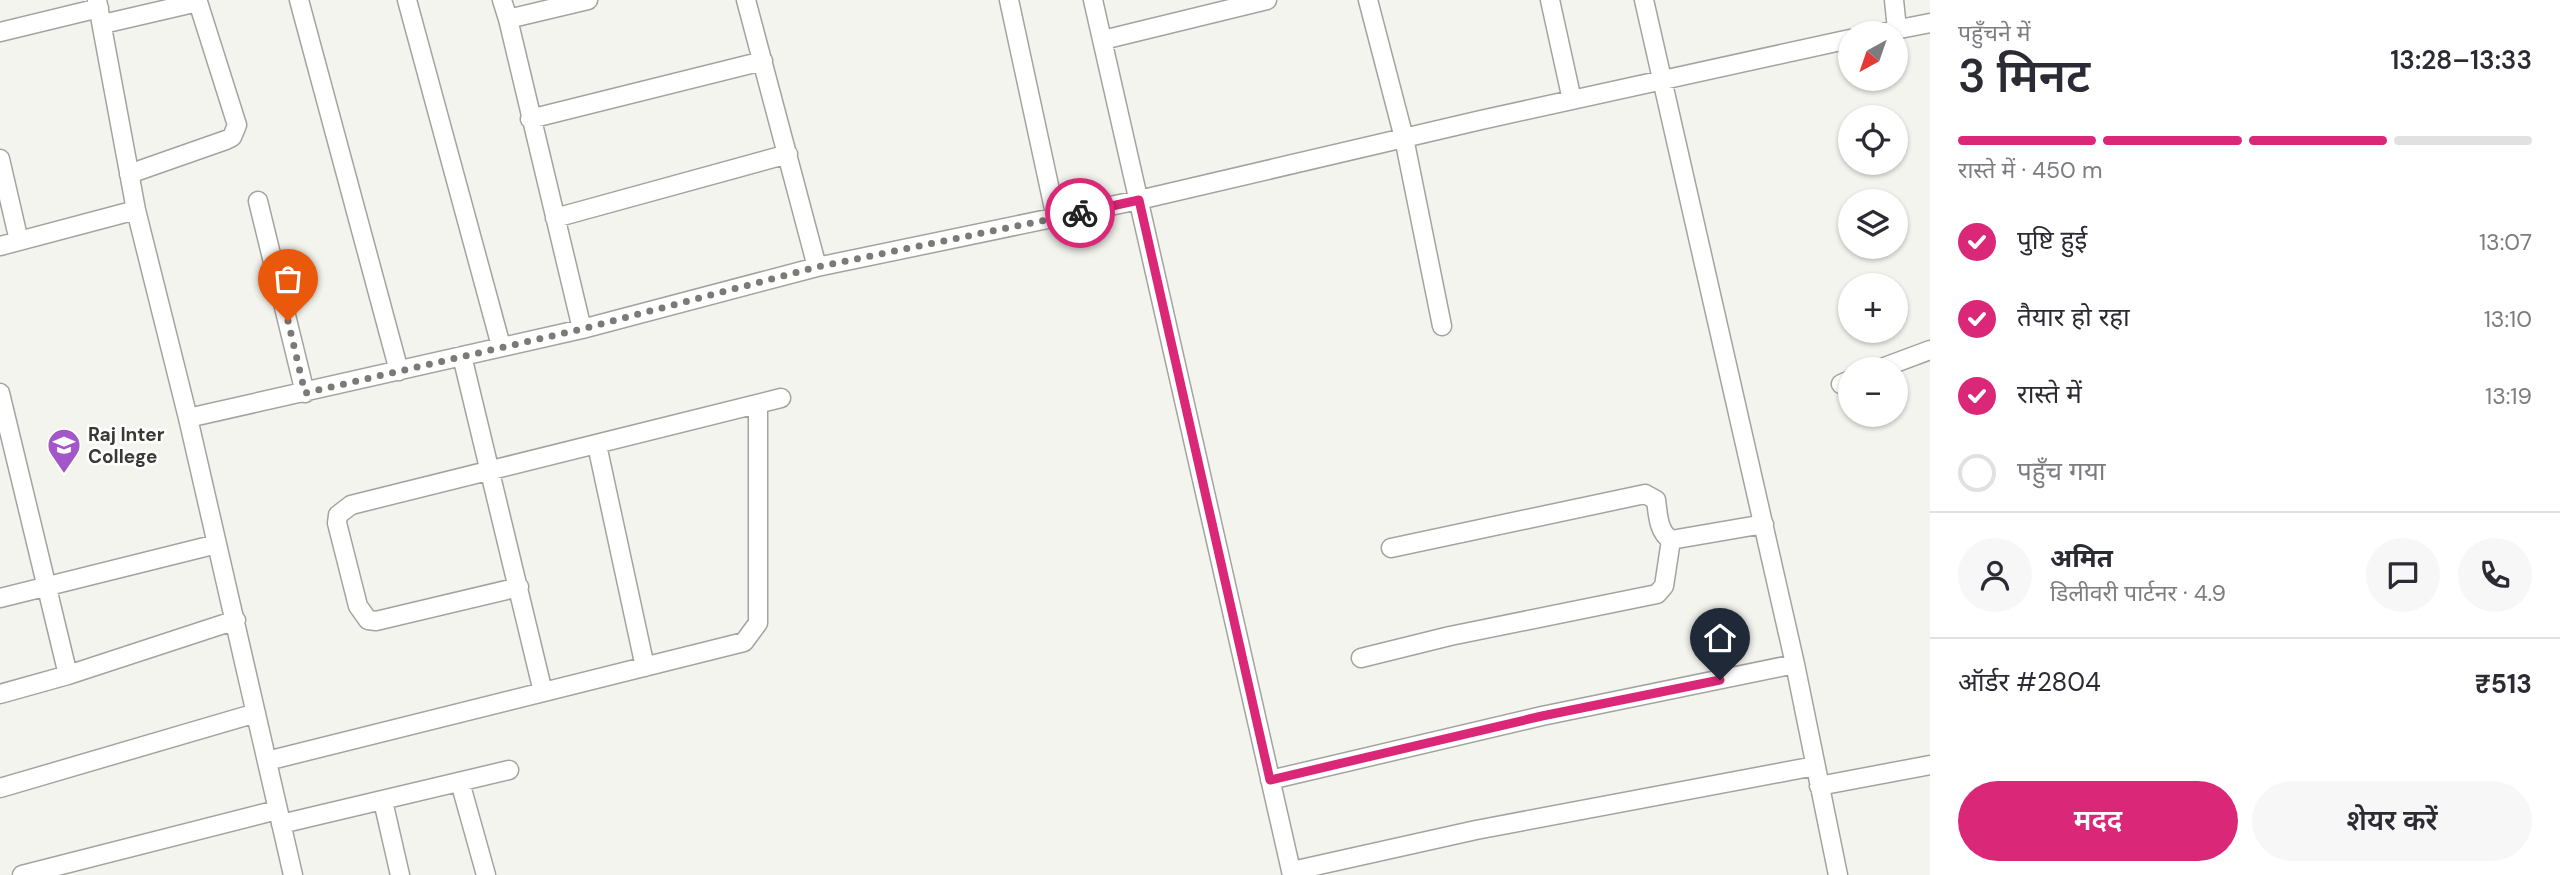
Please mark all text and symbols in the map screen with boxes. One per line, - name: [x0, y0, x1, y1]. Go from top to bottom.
- text: पहुँचने में: [1958, 18, 2031, 48]
- north arrow: [1838, 21, 1908, 91]
- map controls: [1838, 21, 1908, 427]
- text: 13:28–13:33: [2390, 43, 2532, 77]
- text: 3 मिनट: [1958, 46, 2090, 106]
- button: locate: [1838, 105, 1908, 175]
- text: रास्ते में · 450 m: [1958, 155, 2102, 185]
- courier: [1045, 178, 1115, 248]
- button: layers: [1838, 189, 1908, 259]
- icon: bike: [1061, 194, 1099, 232]
- icon: check: [1958, 223, 1996, 261]
- text: पुष्टि हुई: [2017, 223, 2087, 257]
- text: 13:07: [2479, 227, 2532, 257]
- pin: [258, 249, 318, 321]
- icon: bag: [269, 260, 307, 298]
- button: +: [1838, 273, 1908, 343]
- icon: check: [1958, 300, 1996, 338]
- text: तैयार हो रहा: [2017, 300, 2130, 334]
- text: 13:10: [2484, 304, 2532, 334]
- button: −: [1838, 357, 1908, 427]
- icon: check: [1958, 377, 1996, 415]
- text: रास्ते में: [2017, 377, 2082, 411]
- text: 13:19: [2485, 381, 2532, 411]
- place label: Raj Inter College: [88, 422, 165, 469]
- school or university icon: Raj Inter College: [45, 426, 83, 475]
- text: पहुँच गया: [2017, 454, 2105, 488]
- button: person: [1958, 538, 2032, 612]
- button: chat: [2366, 538, 2440, 612]
- button: phone: [2458, 538, 2532, 612]
- text: अमित: [2050, 541, 2113, 575]
- text: डिलीवरी पार्टनर · 4.9: [2050, 578, 2226, 608]
- pin: [1690, 608, 1750, 680]
- icon: home: [1701, 619, 1739, 657]
- text: ऑर्डर #2804: [1958, 665, 2101, 699]
- text: ₹513: [2475, 667, 2532, 701]
- button: मदद: [1958, 781, 2238, 861]
- button: शेयर करें: [2252, 781, 2532, 861]

